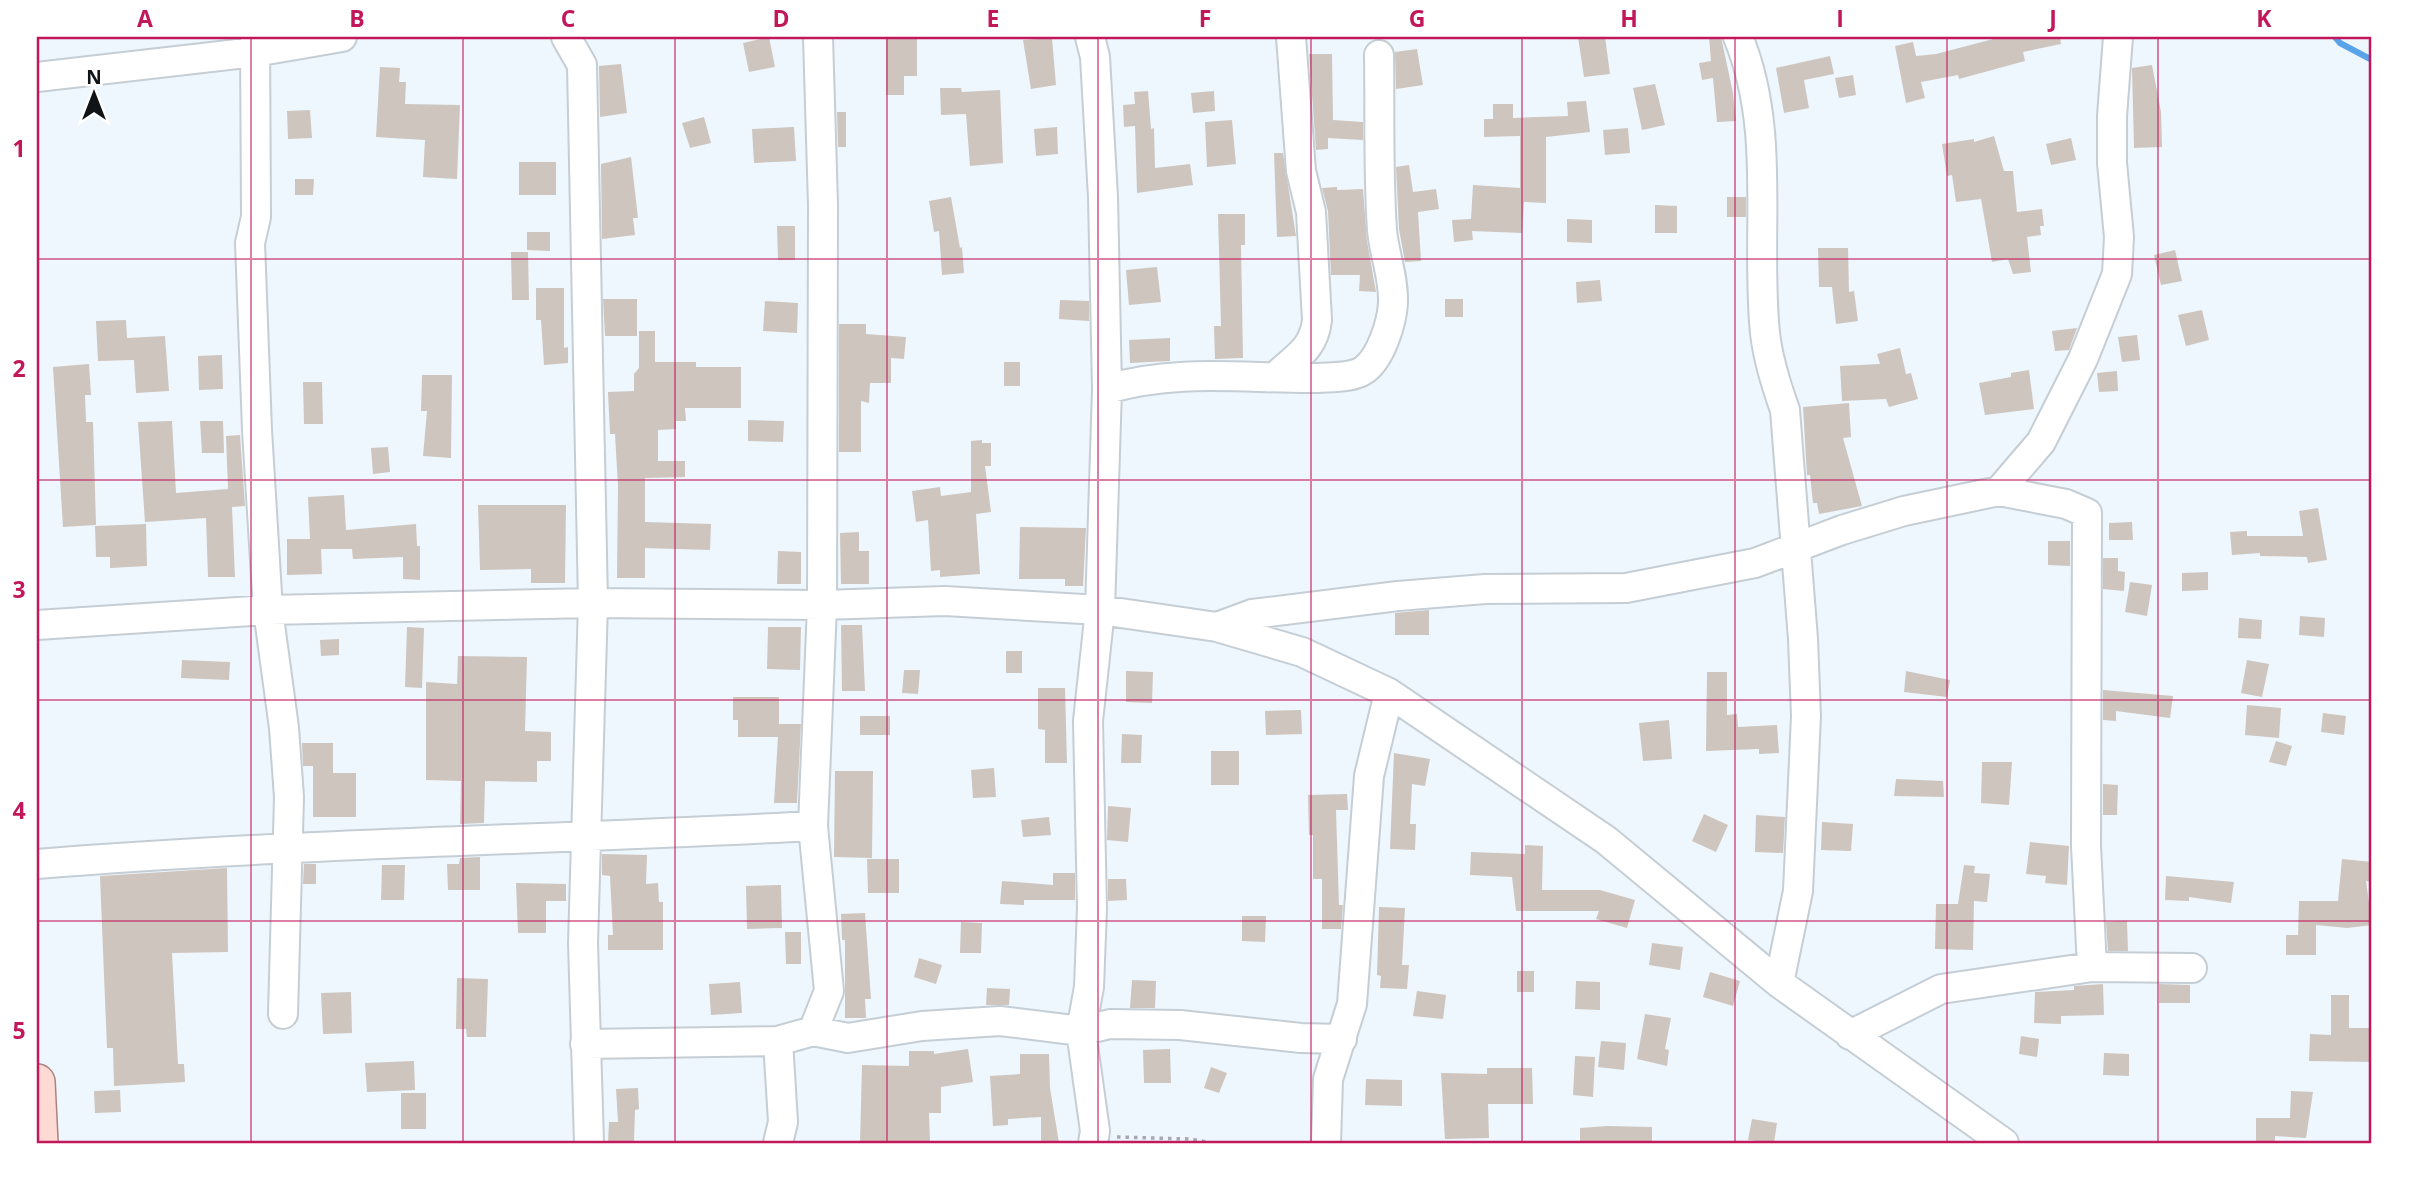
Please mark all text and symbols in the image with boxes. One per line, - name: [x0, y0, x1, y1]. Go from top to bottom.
- text: A: [137, 2, 153, 34]
- text: B: [349, 2, 365, 34]
- text: C: [561, 2, 575, 34]
- text: D: [772, 2, 790, 34]
- text: E: [987, 2, 999, 34]
- text: F: [1199, 2, 1211, 34]
- text: G: [1409, 2, 1425, 34]
- text: H: [1620, 2, 1638, 34]
- text: I: [1836, 2, 1844, 34]
- text: J: [2047, 2, 2057, 34]
- text: K: [2256, 2, 2272, 34]
- north arrow: [60, 60, 130, 130]
- text: N: [86, 64, 102, 90]
- text: 1: [12, 132, 26, 164]
- text: 2: [12, 352, 26, 384]
- text: 3: [12, 573, 26, 605]
- text: 4: [12, 794, 26, 826]
- text: 5: [12, 1014, 26, 1046]

